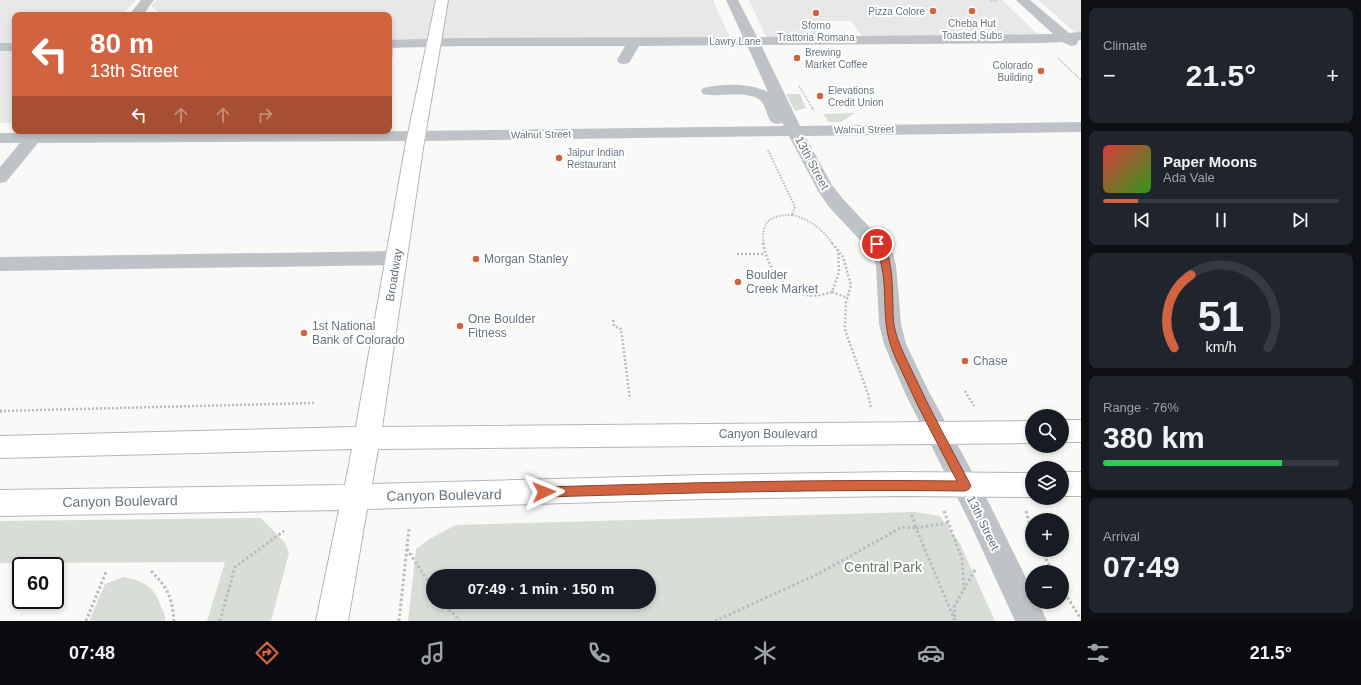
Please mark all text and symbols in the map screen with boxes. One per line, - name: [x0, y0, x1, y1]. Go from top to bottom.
- place label: Pizza Colore: [868, 6, 925, 17]
- marker: Pizza Colore: [928, 6, 938, 16]
- marker: Cheba Hut Toasted Subs: [967, 6, 977, 16]
- marker: Sforno Trattoria Romana: [811, 8, 821, 18]
- place label: Cheba Hut Toasted Subs: [942, 18, 1002, 41]
- place label: Sforno Trattoria Romana: [777, 20, 855, 43]
- icon: left: [24, 28, 76, 80]
- text: 80 m: [90, 28, 154, 59]
- street label: Lawry Lane: [709, 36, 761, 47]
- text: Climate: [1103, 38, 1147, 53]
- place label: Brewing Market Coffee: [805, 47, 868, 70]
- marker: Brewing Market Coffee: [792, 53, 802, 63]
- text: 21.5°: [1186, 59, 1256, 92]
- place label: Colorado Building: [992, 60, 1033, 83]
- text: 13th Street: [90, 61, 178, 81]
- text: −: [1103, 63, 1116, 88]
- text: +: [1326, 63, 1339, 88]
- marker: Colorado Building: [1036, 66, 1046, 76]
- place label: Elevations Credit Union: [828, 85, 884, 108]
- marker: Elevations Credit Union: [815, 91, 825, 101]
- icon: left: [128, 104, 150, 126]
- icon: ahead: [170, 104, 192, 126]
- icon: ahead: [212, 104, 234, 126]
- icon: right: [254, 104, 276, 126]
- street label: Walnut Street: [834, 123, 894, 136]
- street label: Walnut Street: [511, 128, 571, 141]
- street label: 13th Street: [792, 134, 832, 193]
- place label: Jaipur Indian Restaurant: [567, 147, 624, 170]
- marker: Jaipur Indian Restaurant: [554, 153, 564, 163]
- text: Paper Moons: [1163, 153, 1257, 170]
- text: Ada Vale: [1163, 170, 1215, 185]
- icon: previous: [1131, 209, 1153, 231]
- icon: pause: [1210, 209, 1232, 231]
- icon: next: [1289, 209, 1311, 231]
- pin: [860, 227, 894, 261]
- icon: arrive: [866, 233, 888, 255]
- street label: Broadway: [383, 248, 405, 302]
- place label: Morgan Stanley: [484, 252, 568, 266]
- marker: Morgan Stanley: [471, 254, 481, 264]
- place label: Boulder Creek Market: [746, 268, 819, 296]
- marker: Boulder Creek Market: [733, 277, 743, 287]
- text: 51: [1198, 293, 1244, 340]
- place label: One Boulder Fitness: [468, 312, 535, 340]
- place label: 1st National Bank of Colorado: [312, 319, 405, 347]
- marker: One Boulder Fitness: [455, 321, 465, 331]
- marker: 1st National Bank of Colorado: [299, 328, 309, 338]
- text: km/h: [1206, 339, 1237, 355]
- place label: Chase: [973, 354, 1008, 368]
- marker: Chase: [960, 356, 970, 366]
- text: Range · 76%: [1103, 400, 1179, 415]
- map controls: [1025, 409, 1069, 609]
- button: search: [1025, 409, 1069, 453]
- text: 380 km: [1103, 421, 1205, 454]
- street label: Canyon Boulevard: [719, 427, 817, 441]
- button: layers: [1025, 461, 1069, 505]
- position arrow: [523, 471, 565, 513]
- street label: Canyon Boulevard: [386, 486, 502, 504]
- street label: Canyon Boulevard: [62, 492, 178, 510]
- street label: 13th Street: [964, 494, 1002, 553]
- button: +: [1025, 513, 1069, 557]
- text: Arrival: [1103, 529, 1140, 544]
- text: 07:49: [1103, 550, 1180, 583]
- speed limit sign: 60: [12, 557, 64, 609]
- park label: Central Park: [844, 559, 923, 575]
- button: −: [1025, 565, 1069, 609]
- text: 07:49 · 1 min · 150 m: [468, 580, 614, 597]
- icon: directions: [253, 639, 281, 667]
- icon: music: [419, 639, 447, 667]
- icon: phone: [585, 639, 613, 667]
- icon: climate: [751, 639, 779, 667]
- icon: car: [917, 639, 945, 667]
- icon: filters: [1084, 639, 1112, 667]
- text: 07:48: [69, 643, 115, 663]
- text: 21.5°: [1250, 643, 1292, 663]

